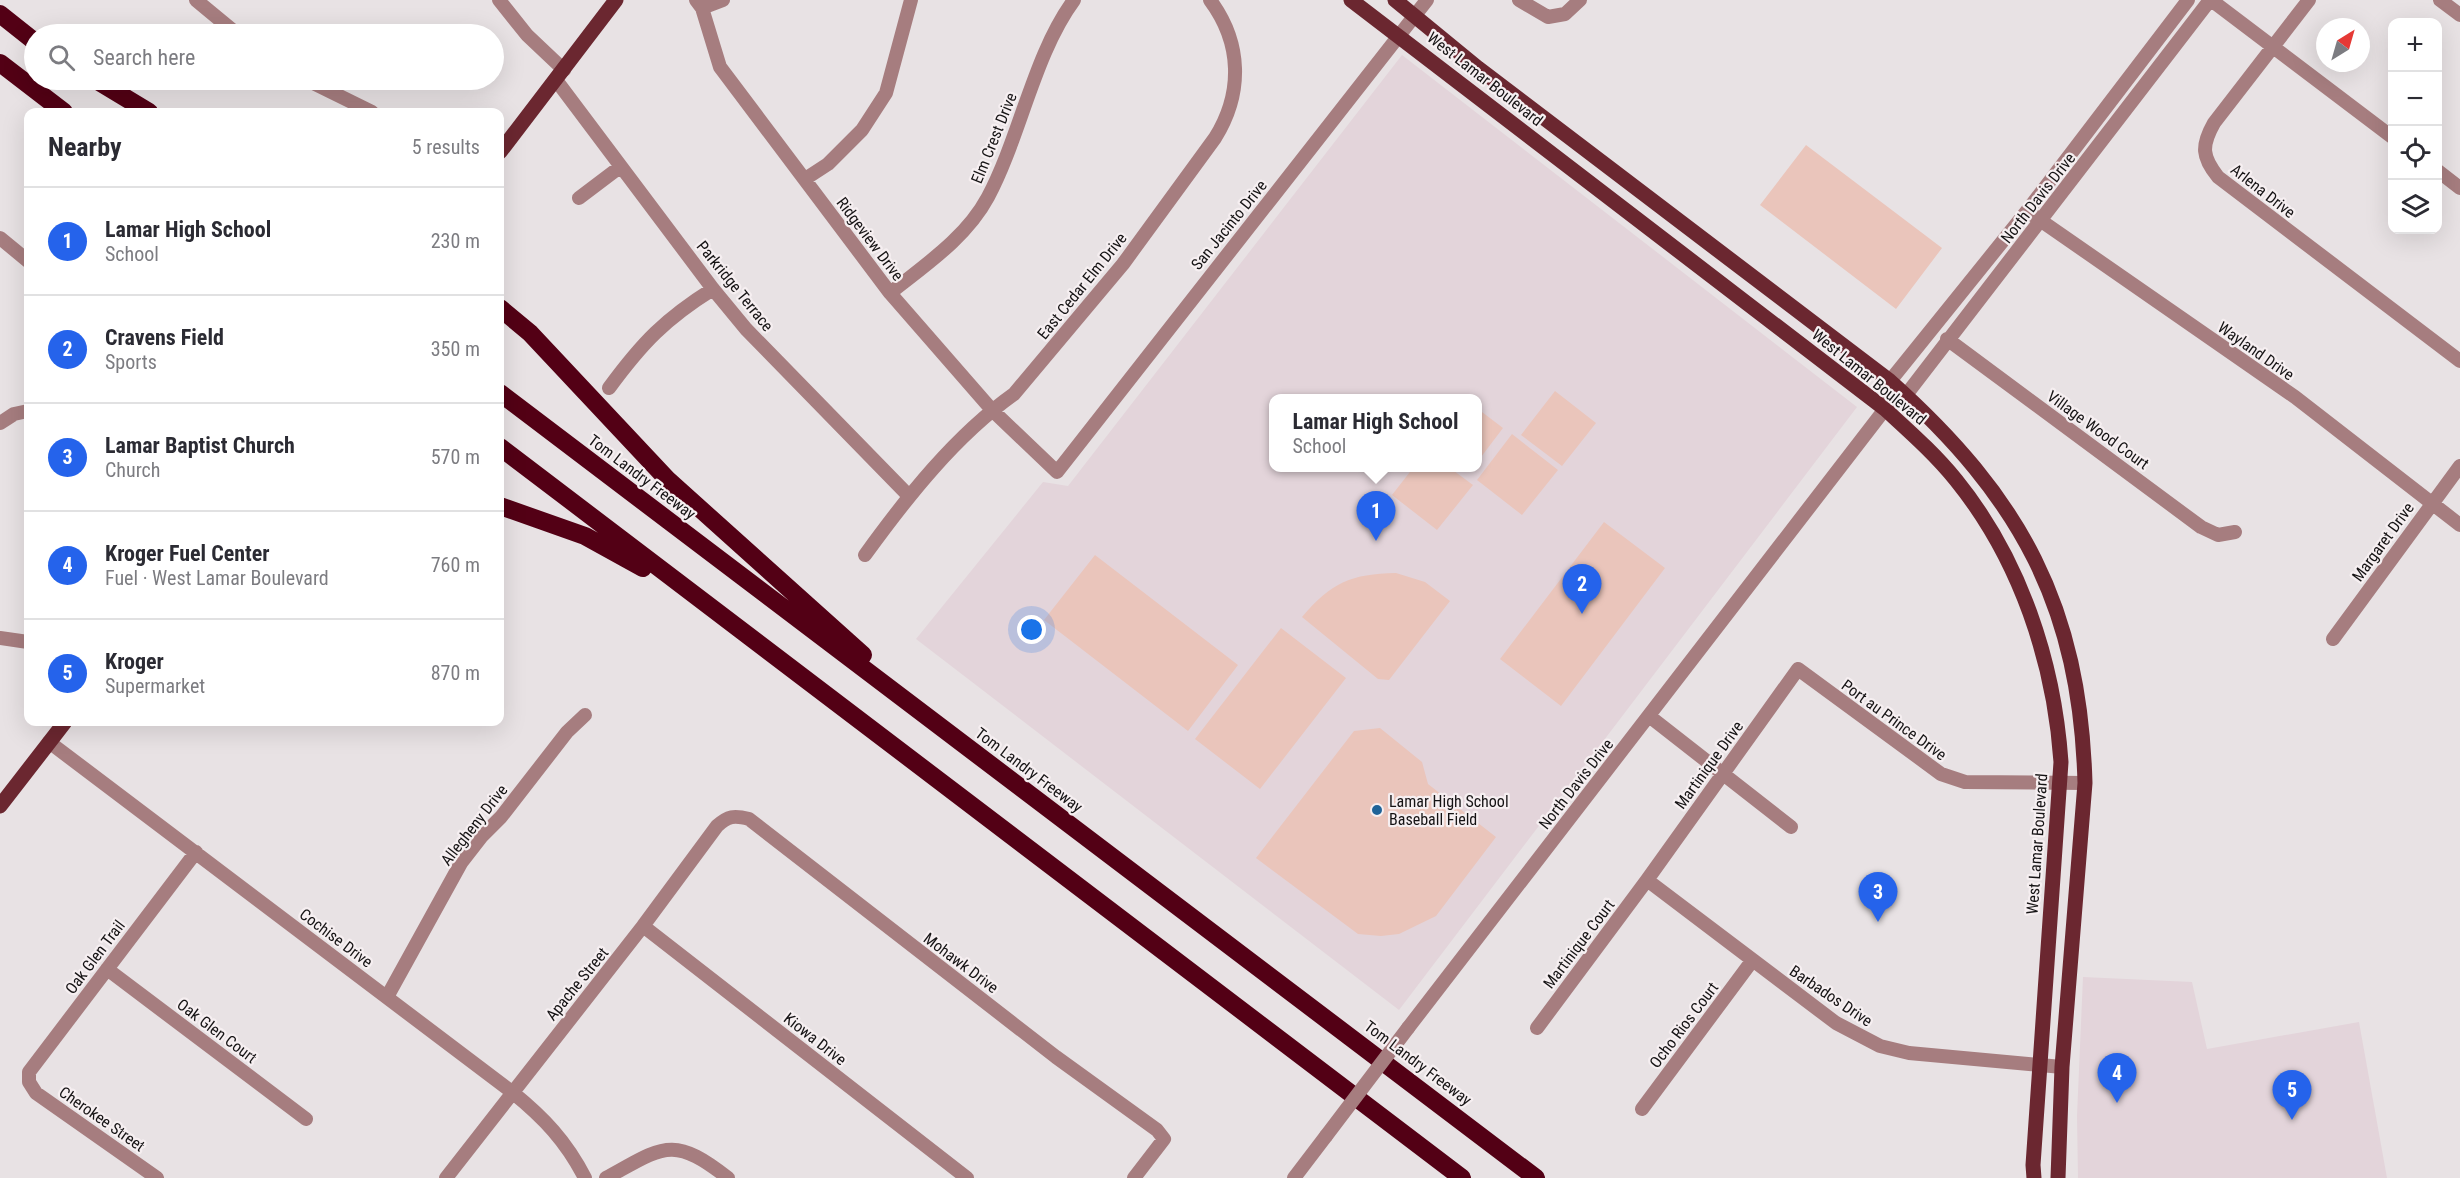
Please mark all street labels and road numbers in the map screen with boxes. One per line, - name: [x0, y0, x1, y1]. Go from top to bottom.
- street label: West Lamar Boulevard: [1423, 28, 1547, 130]
- street label: Elm Crest Drive: [967, 90, 1021, 186]
- street label: North Davis Drive: [1997, 149, 2079, 247]
- street label: Arlena Drive: [2227, 160, 2299, 222]
- street label: San Jacinto Drive: [1187, 176, 1271, 274]
- street label: Ridgeview Drive: [833, 194, 907, 284]
- street label: East Cedar Elm Drive: [1033, 229, 1131, 343]
- street label: Parkridge Terrace: [693, 237, 777, 335]
- street label: Wayland Drive: [2214, 318, 2298, 384]
- street label: West Lamar Boulevard: [1808, 325, 1930, 429]
- street label: Village Wood Court: [2043, 387, 2153, 473]
- street label: Tom Landry Freeway: [585, 430, 700, 524]
- street label: Margaret Drive: [2348, 499, 2418, 585]
- street label: Port au Prince Drive: [1838, 676, 1950, 764]
- street label: Martinique Drive: [1671, 717, 1747, 813]
- street label: Tom Landry Freeway: [972, 723, 1087, 817]
- street label: North Davis Drive: [1535, 735, 1617, 833]
- street label: West Lamar Boulevard: [2023, 773, 2051, 915]
- street label: Allegheny Drive: [437, 781, 511, 869]
- street label: Martinique Court: [1539, 896, 1619, 992]
- street label: Cochise Drive: [296, 904, 376, 972]
- street label: Oak Glen Trail: [61, 916, 129, 998]
- street label: Mohawk Drive: [920, 929, 1002, 997]
- street label: Apache Street: [542, 943, 612, 1024]
- street label: Barbados Drive: [1786, 961, 1876, 1031]
- street label: Ocho Rios Court: [1646, 978, 1723, 1072]
- street label: Oak Glen Court: [173, 995, 261, 1067]
- street label: Kiowa Drive: [780, 1009, 850, 1069]
- street label: Tom Landry Freeway: [1361, 1016, 1476, 1110]
- street label: Cherokee Street: [55, 1082, 149, 1156]

